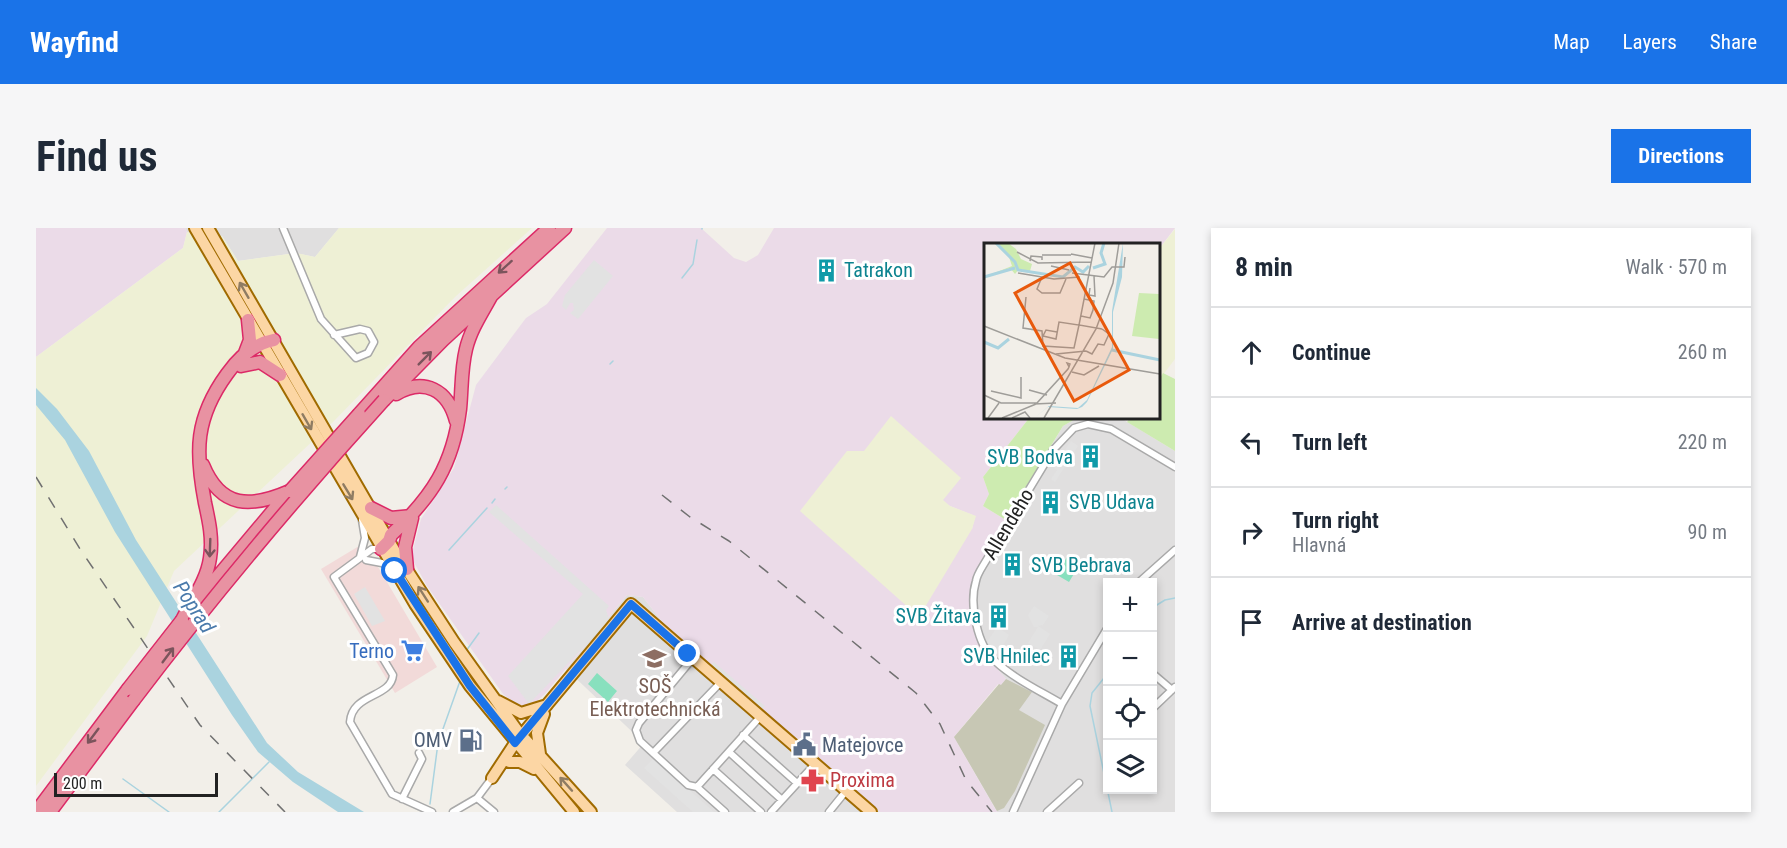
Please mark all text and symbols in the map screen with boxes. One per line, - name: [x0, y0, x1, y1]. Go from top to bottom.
- text: Wayfind: [30, 26, 119, 59]
- text: Map: [1553, 30, 1590, 54]
- text: Layers: [1623, 30, 1677, 54]
- text: Share: [1710, 30, 1757, 54]
- button: Directions: [1611, 129, 1751, 183]
- text: Find us: [36, 132, 157, 181]
- inset map: [984, 243, 1160, 418]
- text: 8 min: [1235, 252, 1293, 282]
- text: Walk · 570 m: [1626, 255, 1727, 279]
- building icon: Tatrakon: [813, 257, 839, 283]
- place label: Tatrakon: [844, 258, 913, 282]
- one-way arrow: [498, 260, 513, 274]
- one-way arrow: [238, 282, 250, 299]
- icon: ahead: [1235, 336, 1268, 369]
- text: Continue: [1292, 340, 1371, 365]
- text: 260 m: [1678, 340, 1727, 364]
- one-way arrow: [417, 351, 432, 366]
- one-way arrow: [301, 413, 313, 430]
- icon: left: [1235, 426, 1268, 459]
- text: Turn left: [1292, 430, 1367, 455]
- text: 220 m: [1678, 430, 1727, 454]
- building icon: SVB Bodva: [1078, 444, 1104, 470]
- place label: SVB Bodva: [987, 445, 1073, 469]
- one-way arrow: [342, 483, 354, 500]
- street label: Allendeho: [977, 484, 1039, 564]
- building icon: SVB Udava: [1038, 489, 1064, 515]
- place label: SVB Udava: [1069, 490, 1155, 514]
- text: Turn right: [1292, 508, 1379, 533]
- icon: right: [1235, 516, 1268, 549]
- text: 90 m: [1688, 520, 1727, 544]
- text: Hlavná: [1292, 533, 1346, 557]
- one-way arrow: [204, 538, 216, 557]
- building icon: SVB Bebrava: [1000, 552, 1026, 578]
- place label: SVB Bebrava: [1031, 553, 1131, 577]
- route start: [381, 557, 407, 583]
- water label: Poprad: [168, 577, 220, 638]
- map controls: [1103, 578, 1157, 794]
- button: +: [1103, 578, 1157, 632]
- one-way arrow: [416, 586, 428, 603]
- building icon: SVB Žitava: [986, 603, 1012, 629]
- place label: SVB Žitava: [896, 604, 981, 628]
- icon: arrive: [1235, 606, 1268, 639]
- text: Arrive at destination: [1292, 610, 1472, 635]
- button: −: [1103, 632, 1157, 686]
- supermarket icon: Terno: [399, 638, 425, 664]
- place label: Terno: [349, 639, 394, 663]
- route end: [674, 640, 700, 666]
- building icon: SVB Hnilec: [1055, 643, 1081, 669]
- place label: SVB Hnilec: [963, 644, 1050, 668]
- school or university icon: SOŠ Elektrotechnická: [642, 645, 668, 671]
- one-way arrow: [162, 647, 175, 663]
- place label: SOŠ Elektrotechnická: [589, 674, 721, 721]
- button: locate: [1103, 686, 1157, 740]
- fuel station icon: OMV: [457, 727, 483, 753]
- one-way arrow: [87, 728, 99, 744]
- place label: OMV: [414, 728, 452, 752]
- public building icon: Matejovce: [791, 732, 817, 758]
- place label: Matejovce: [822, 733, 903, 757]
- button: layers: [1103, 740, 1157, 794]
- pharmacy icon: Proxima: [799, 767, 825, 793]
- place label: Proxima: [830, 768, 895, 792]
- scale bar: [54, 770, 218, 798]
- text: 200 m: [63, 774, 102, 793]
- one-way arrow: [559, 777, 573, 792]

